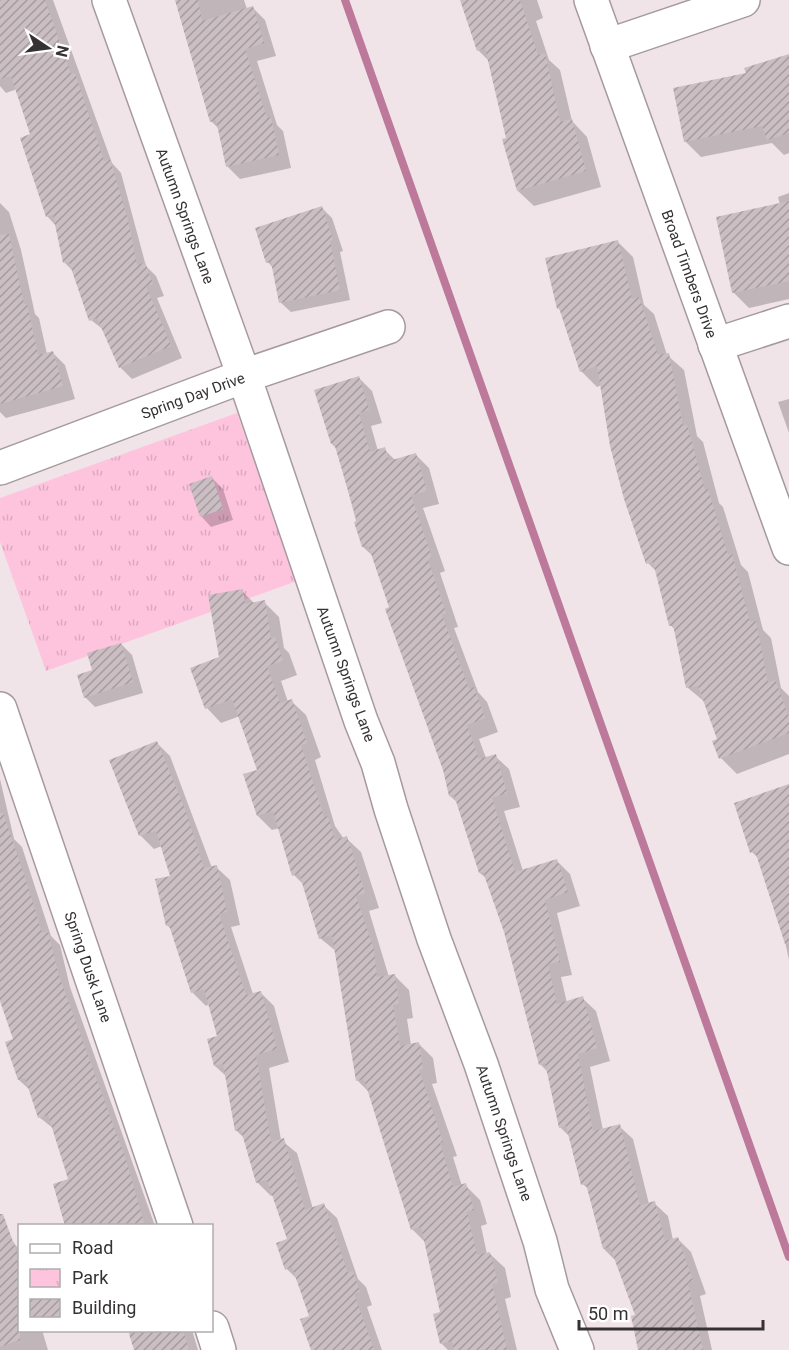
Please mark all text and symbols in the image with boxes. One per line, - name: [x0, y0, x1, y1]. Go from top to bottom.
- north arrow: [18, 18, 78, 78]
- text: N: [52, 44, 73, 59]
- street label: Autumn Springs Lane: [152, 146, 218, 286]
- street label: Broad Timbers Drive: [657, 207, 721, 341]
- street label: Spring Day Drive: [139, 369, 247, 423]
- street label: Autumn Springs Lane: [313, 604, 379, 744]
- street label: Spring Dusk Lane: [61, 909, 115, 1025]
- street label: Autumn Springs Lane: [472, 1062, 536, 1204]
- legend: [18, 1224, 213, 1332]
- text: Road: [72, 1237, 113, 1258]
- text: Park: [72, 1267, 109, 1288]
- scale bar: [579, 1293, 764, 1331]
- text: Building: [72, 1297, 136, 1318]
- text: 50 m: [588, 1303, 628, 1324]

